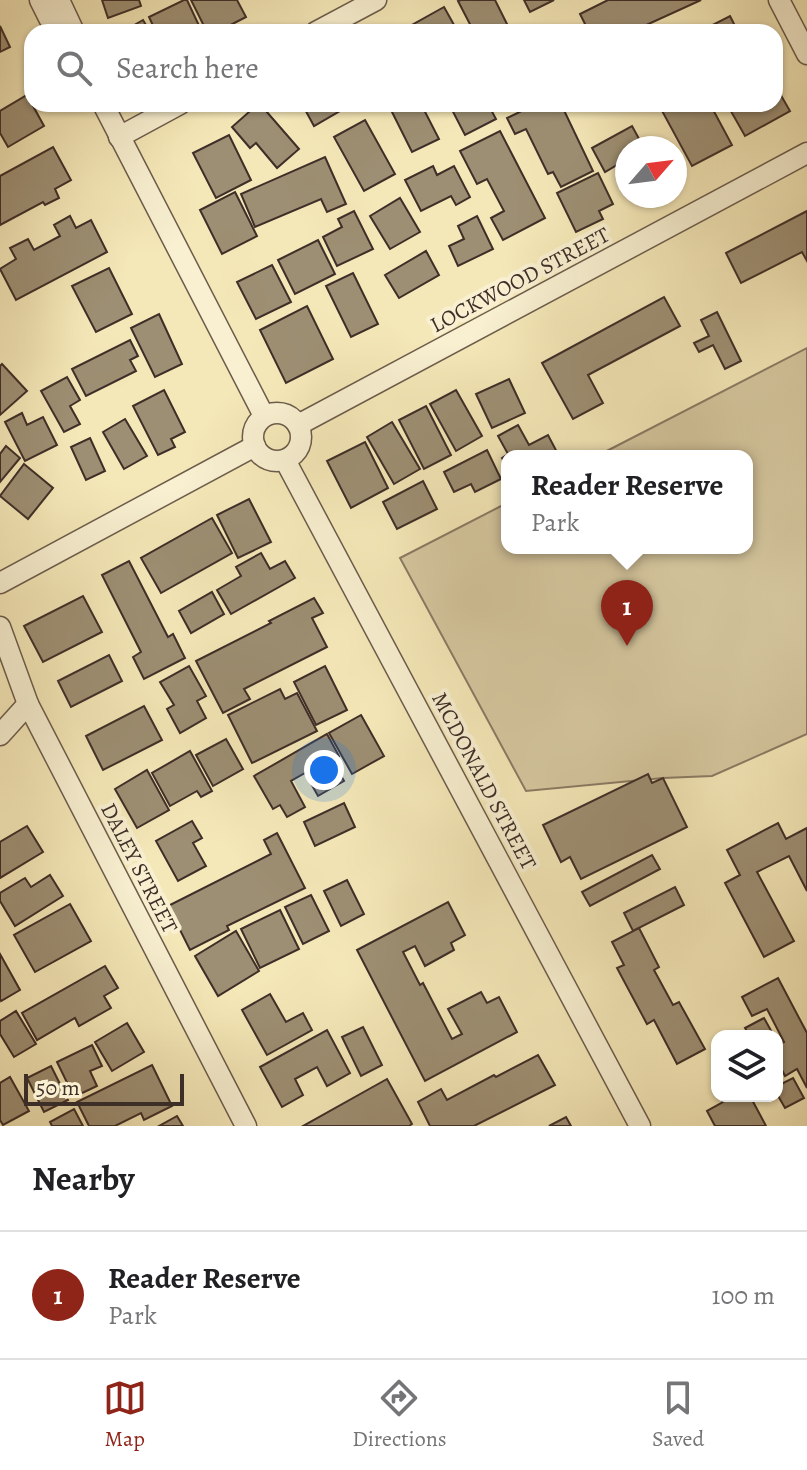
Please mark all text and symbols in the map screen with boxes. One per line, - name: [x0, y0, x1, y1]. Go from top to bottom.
- search box: [24, 24, 783, 112]
- icon: search: [52, 46, 96, 90]
- text: Search here: [116, 48, 259, 88]
- north arrow: [615, 136, 687, 208]
- street label: LOCKWOOD STREET: [425, 220, 615, 340]
- popup: [501, 450, 753, 554]
- text: Reader Reserve: [531, 465, 723, 505]
- text: Park: [531, 505, 579, 540]
- pin: 1: [601, 580, 653, 646]
- street label: MCDONALD STREET: [425, 687, 543, 875]
- your location: [304, 750, 344, 790]
- street label: DALEY STREET: [93, 798, 185, 938]
- map controls: [711, 1030, 783, 1102]
- button: layers: [711, 1030, 783, 1102]
- scale bar: [24, 1070, 184, 1106]
- text: 50 m: [36, 1073, 80, 1103]
- text: Nearby: [32, 1155, 135, 1202]
- text: Reader Reserve: [108, 1258, 301, 1298]
- text: 1: [53, 1278, 63, 1313]
- text: 100 m: [712, 1278, 775, 1313]
- text: Park: [108, 1298, 157, 1333]
- tab: Map: [103, 1376, 147, 1454]
- tab: Directions: [352, 1376, 447, 1454]
- tab: Saved: [652, 1376, 704, 1454]

